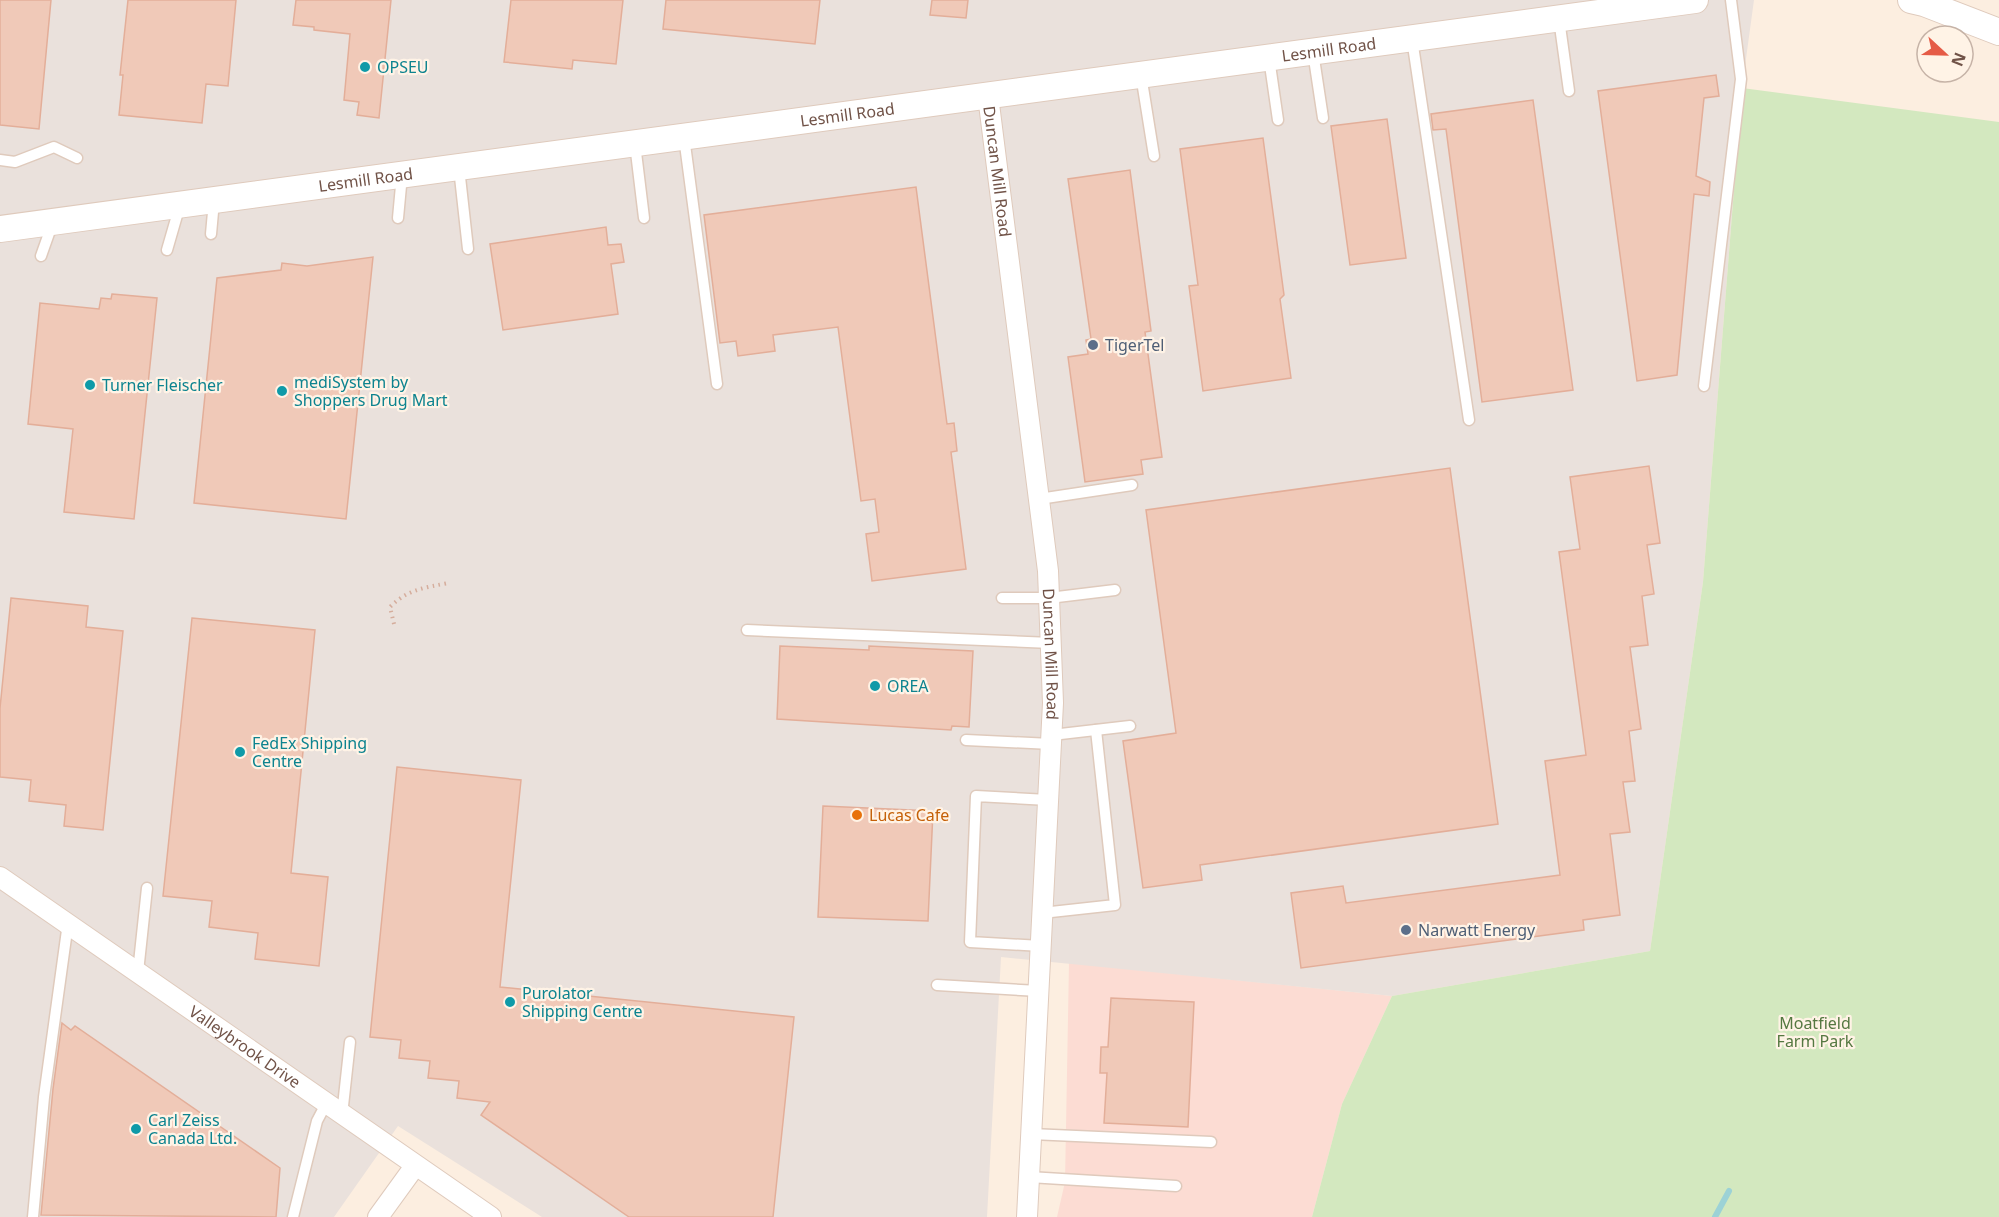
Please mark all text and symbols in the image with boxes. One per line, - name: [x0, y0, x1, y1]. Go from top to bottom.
- north arrow: [1915, 24, 1975, 84]
- street label: Lesmill Road: [1280, 32, 1378, 67]
- text: N: [1946, 49, 1972, 70]
- place label: OPSEU: [377, 56, 429, 78]
- marker: OPSEU: [358, 60, 372, 74]
- street label: Lesmill Road: [799, 97, 896, 132]
- street label: Duncan Mill Road: [978, 105, 1017, 238]
- street label: Lesmill Road: [317, 162, 414, 197]
- place label: TigerTel: [1105, 334, 1164, 356]
- marker: TigerTel: [1086, 338, 1100, 352]
- place label: mediSystem by Shoppers Drug Mart: [294, 371, 448, 411]
- place label: Turner Fleischer: [102, 374, 223, 396]
- marker: Turner Fleischer: [83, 378, 97, 392]
- marker: mediSystem by Shoppers Drug Mart: [275, 384, 289, 398]
- street label: Duncan Mill Road: [1038, 588, 1064, 721]
- place label: OREA: [887, 675, 929, 697]
- marker: OREA: [868, 679, 882, 693]
- place label: FedEx Shipping Centre: [252, 732, 367, 772]
- marker: FedEx Shipping Centre: [233, 745, 247, 759]
- place label: Lucas Cafe: [869, 804, 949, 826]
- marker: Lucas Cafe: [850, 808, 864, 822]
- place label: Narwatt Energy: [1418, 919, 1536, 941]
- marker: Narwatt Energy: [1399, 923, 1413, 937]
- place label: Purolator Shipping Centre: [522, 982, 643, 1022]
- marker: Purolator Shipping Centre: [503, 995, 517, 1009]
- street label: Valleybrook Drive: [185, 1000, 305, 1093]
- park label: Moatfield Farm Park: [1777, 1012, 1854, 1052]
- place label: Carl Zeiss Canada Ltd.: [148, 1109, 237, 1149]
- marker: Carl Zeiss Canada Ltd.: [129, 1122, 143, 1136]

